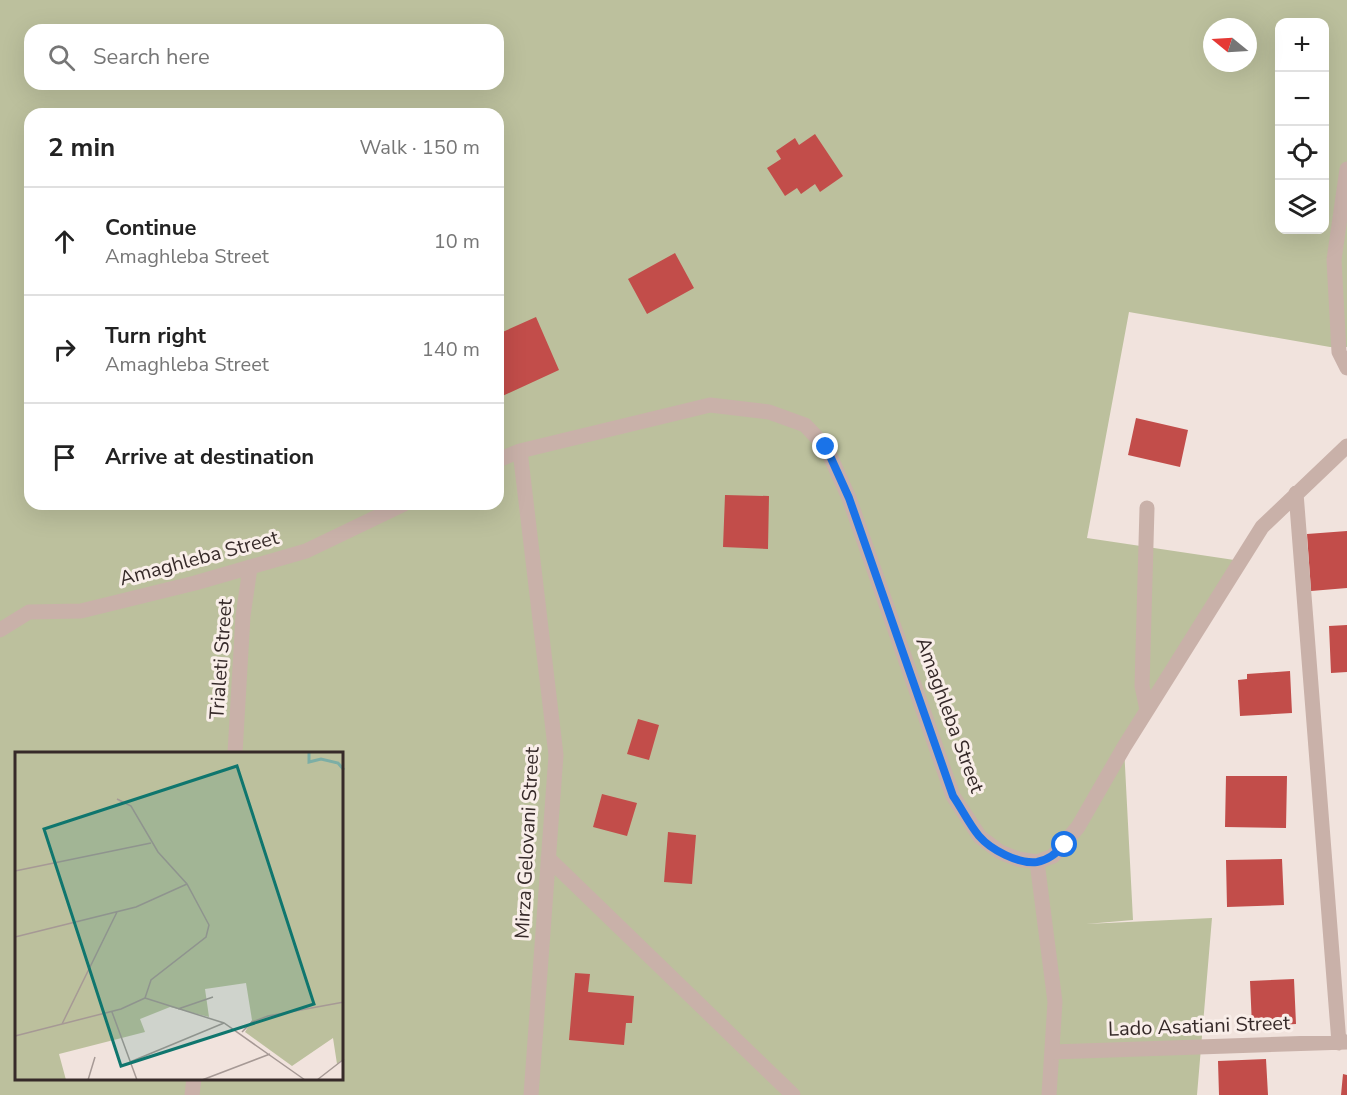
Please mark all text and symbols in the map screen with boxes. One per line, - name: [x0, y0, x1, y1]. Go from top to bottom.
- north arrow: [1203, 18, 1257, 72]
- map controls: [1275, 18, 1329, 234]
- button: +: [1275, 18, 1329, 72]
- search box: [24, 24, 504, 90]
- icon: search: [45, 41, 78, 74]
- text: Search here: [93, 42, 210, 72]
- button: −: [1275, 72, 1329, 126]
- button: locate: [1275, 126, 1329, 180]
- text: 2 min: [48, 130, 115, 165]
- text: Walk · 150 m: [360, 134, 480, 161]
- button: layers: [1275, 180, 1329, 234]
- text: Continue: [105, 213, 196, 243]
- icon: ahead: [48, 225, 81, 258]
- text: 10 m: [434, 228, 480, 255]
- text: Amaghleba Street: [105, 243, 269, 270]
- text: Turn right: [105, 321, 206, 351]
- icon: right: [48, 333, 81, 366]
- text: 140 m: [422, 336, 480, 363]
- text: Amaghleba Street: [105, 351, 269, 378]
- route end: [812, 433, 838, 459]
- icon: arrive: [48, 441, 81, 474]
- text: Arrive at destination: [105, 442, 314, 472]
- street label: Amaghleba Street: [116, 524, 283, 592]
- street label: Trialeti Street: [203, 597, 239, 720]
- street label: Amaghleba Street: [909, 633, 991, 798]
- street label: Mirza Gelovani Street: [508, 745, 546, 940]
- inset map: [15, 752, 344, 1080]
- route start: [1051, 831, 1077, 857]
- street label: Lado Asatiani Street: [1108, 1009, 1291, 1043]

